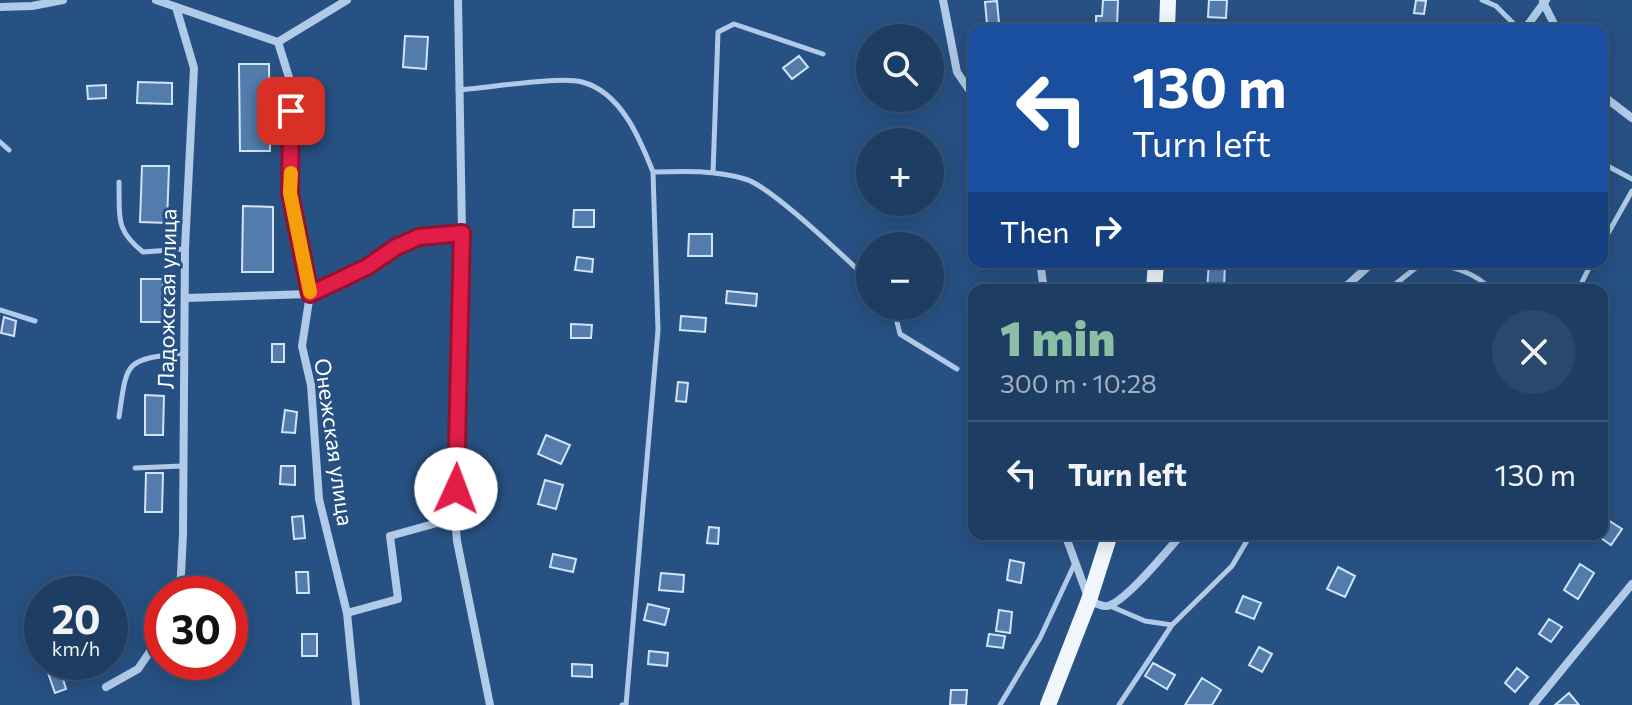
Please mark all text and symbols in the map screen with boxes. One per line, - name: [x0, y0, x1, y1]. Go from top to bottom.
- map controls: [856, 24, 944, 320]
- button: search: [856, 24, 944, 112]
- text: 130 m: [1132, 51, 1287, 120]
- icon: left: [1000, 56, 1104, 160]
- pin: [257, 77, 325, 145]
- icon: arrive: [269, 89, 313, 133]
- text: Turn left: [1132, 120, 1271, 164]
- button: +: [856, 128, 944, 216]
- icon: right: [1085, 208, 1129, 252]
- street label: Ладожская улица: [151, 209, 182, 389]
- text: Then: [1000, 212, 1069, 249]
- button: −: [856, 232, 944, 320]
- text: 1 min: [1000, 307, 1115, 366]
- button: close: [1492, 310, 1576, 394]
- street label: Онежская улица: [309, 356, 360, 528]
- text: 300 m · 10:28: [1000, 367, 1157, 398]
- position arrow: [414, 447, 498, 531]
- icon: left: [1000, 451, 1044, 495]
- text: Turn left: [1068, 455, 1187, 492]
- text: 130 m: [1495, 455, 1576, 492]
- speed limit sign: 30: [144, 576, 248, 680]
- text: 20: [51, 593, 101, 642]
- text: km/h: [52, 636, 100, 660]

